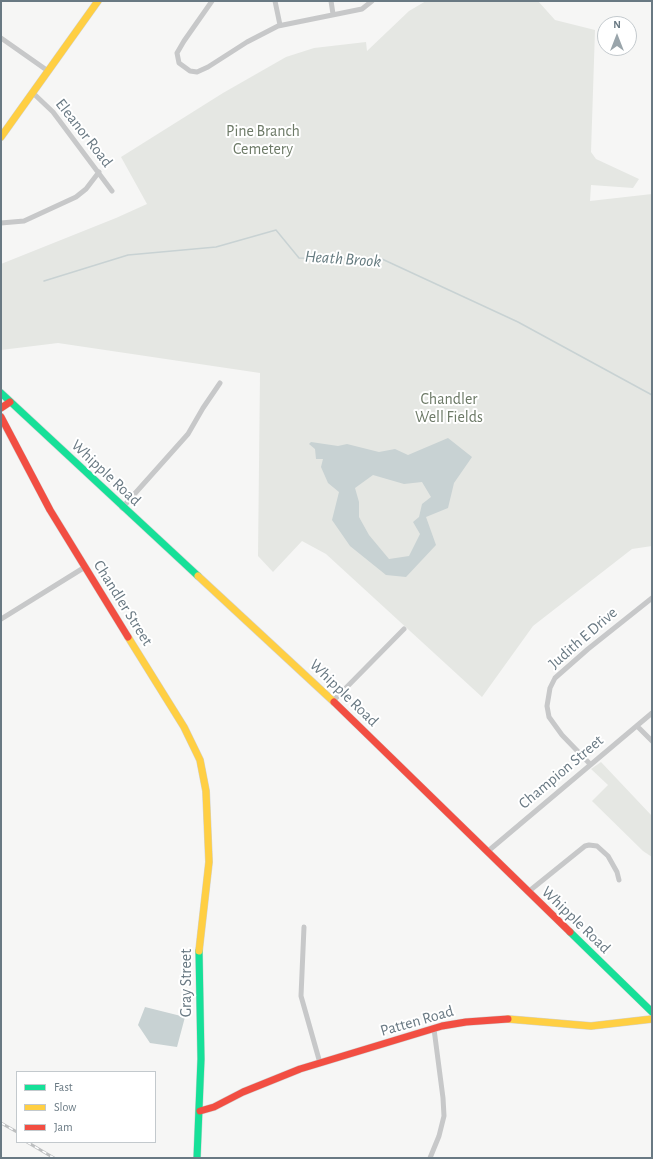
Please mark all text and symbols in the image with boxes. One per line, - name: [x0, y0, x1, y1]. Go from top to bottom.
- north arrow: [597, 16, 637, 56]
- text: N: [613, 19, 621, 30]
- street label: Eleanor Road: [51, 95, 117, 171]
- park label: Pine Branch Cemetery: [226, 121, 300, 159]
- water label: Heath Brook: [304, 246, 382, 272]
- park label: Chandler Well Fields: [415, 389, 483, 427]
- street label: Whipple Road: [67, 436, 145, 510]
- street label: Chandler Street: [89, 557, 157, 649]
- street label: Judith E Drive: [545, 603, 621, 673]
- street label: Whipple Road: [306, 655, 382, 731]
- street label: Champion Street: [515, 731, 607, 813]
- street label: Whipple Road: [538, 882, 614, 958]
- street label: Gray Street: [176, 949, 196, 1017]
- street label: Patten Road: [378, 1001, 456, 1041]
- legend: [16, 1071, 156, 1143]
- text: Fast: [54, 1081, 73, 1093]
- text: Slow: [54, 1101, 76, 1113]
- text: Jam: [54, 1121, 73, 1133]

